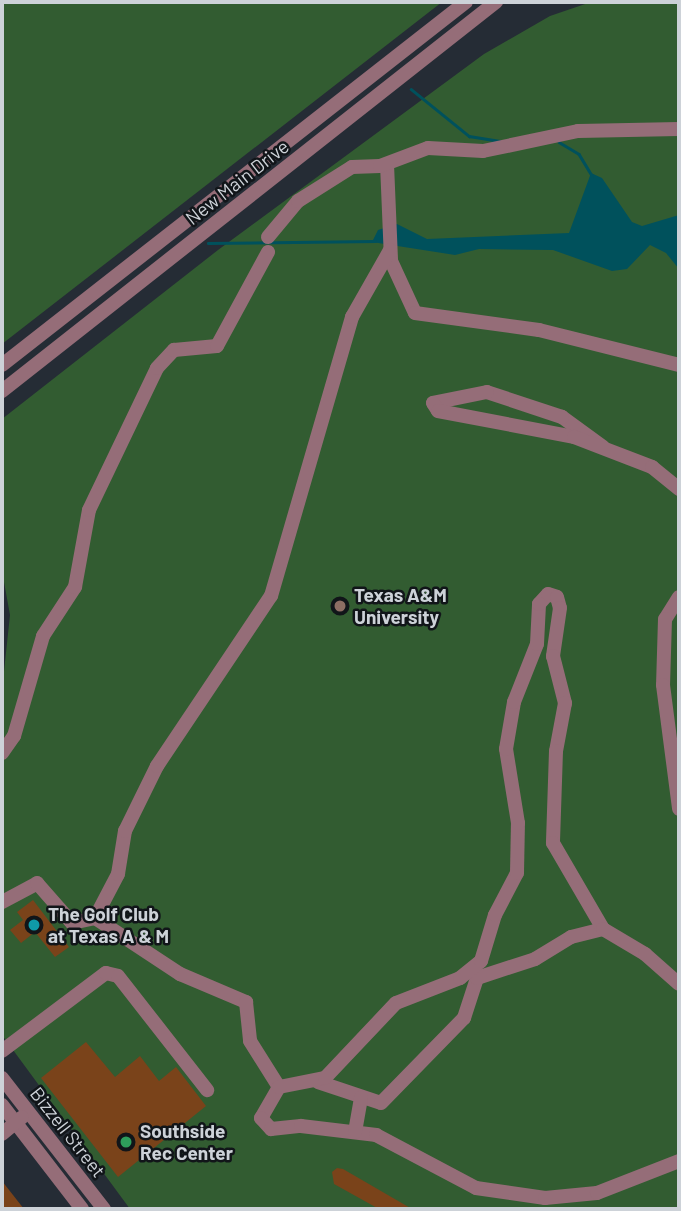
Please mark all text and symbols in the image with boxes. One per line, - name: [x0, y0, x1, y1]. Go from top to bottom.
- street label: New Main Drive: [181, 135, 293, 229]
- place label: Texas A&M University: [354, 584, 447, 628]
- marker: Texas A&M University: [332, 598, 348, 614]
- place label: The Golf Club at Texas A & M: [48, 903, 169, 947]
- marker: The Golf Club at Texas A & M: [26, 917, 42, 933]
- street label: Bizzell Street: [26, 1082, 110, 1182]
- place label: Southside Rec Center: [140, 1120, 233, 1164]
- marker: Southside Rec Center: [118, 1134, 134, 1150]

